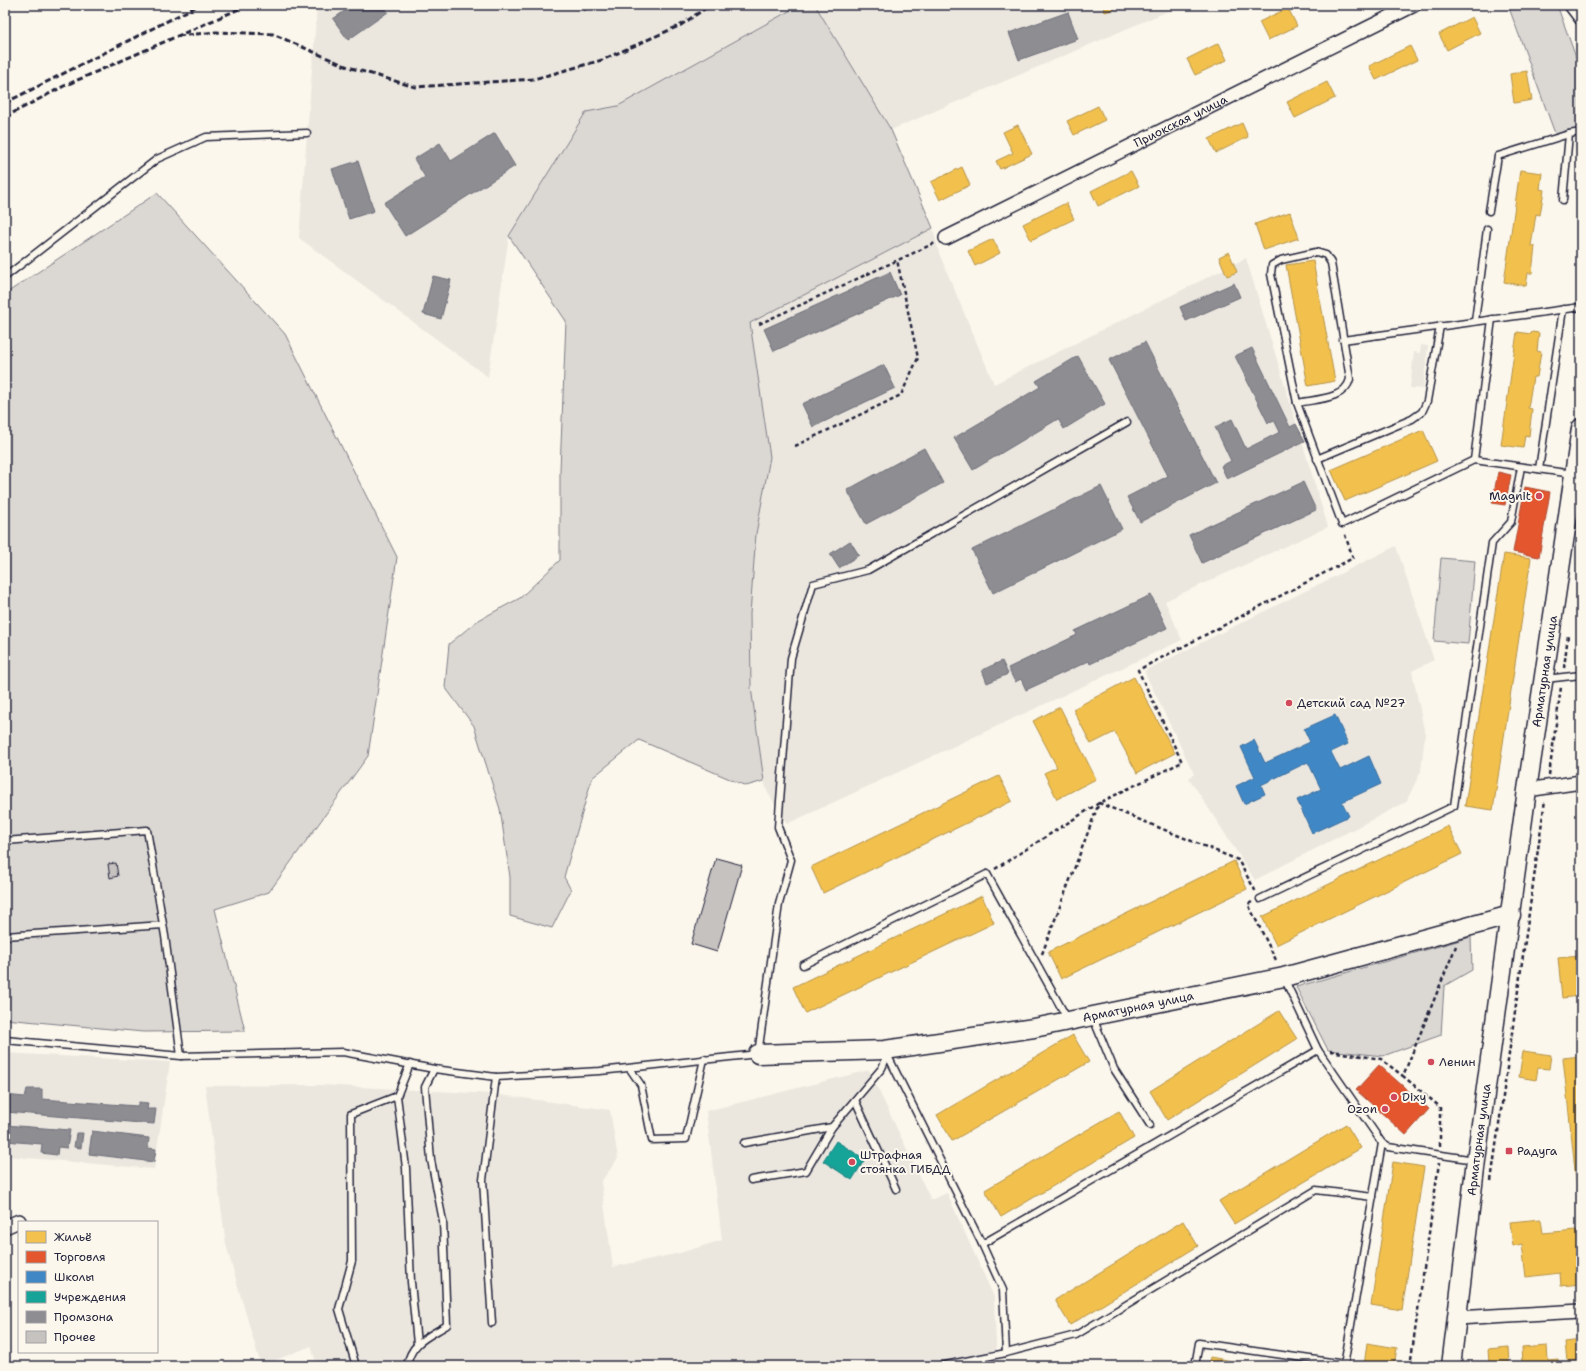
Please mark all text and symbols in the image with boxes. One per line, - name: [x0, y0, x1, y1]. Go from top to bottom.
- street label: Приокская улица: [1131, 91, 1230, 151]
- place label: Magnit: [1489, 488, 1531, 504]
- marker: Magnit: [1534, 491, 1544, 501]
- street label: Арматурная улица: [1528, 614, 1561, 728]
- place label: Детский сад №27: [1297, 695, 1406, 711]
- marker: Детский сад №27: [1284, 698, 1294, 708]
- street label: Арматурная улица: [1081, 988, 1196, 1026]
- place label: Ленин: [1439, 1054, 1476, 1070]
- marker: Ленин: [1426, 1057, 1436, 1067]
- street label: Арматурная улица: [1464, 1082, 1495, 1197]
- place label: Dixy: [1402, 1089, 1427, 1105]
- marker: Dixy: [1389, 1092, 1399, 1102]
- place label: Ozon: [1347, 1101, 1377, 1117]
- marker: Ozon: [1380, 1104, 1390, 1114]
- place label: Радуга: [1517, 1143, 1558, 1159]
- marker: Радуга: [1504, 1146, 1514, 1156]
- place label: Штрафная стоянка ГИБДД: [860, 1147, 951, 1177]
- marker: Штрафная стоянка ГИБДД: [847, 1157, 857, 1167]
- legend: [18, 1221, 158, 1353]
- text: Жильё: [54, 1229, 92, 1245]
- text: Торговля: [54, 1249, 106, 1265]
- text: Школы: [54, 1269, 94, 1285]
- text: Учреждения: [54, 1289, 126, 1305]
- text: Промзона: [54, 1309, 114, 1325]
- text: Прочее: [54, 1329, 96, 1345]

